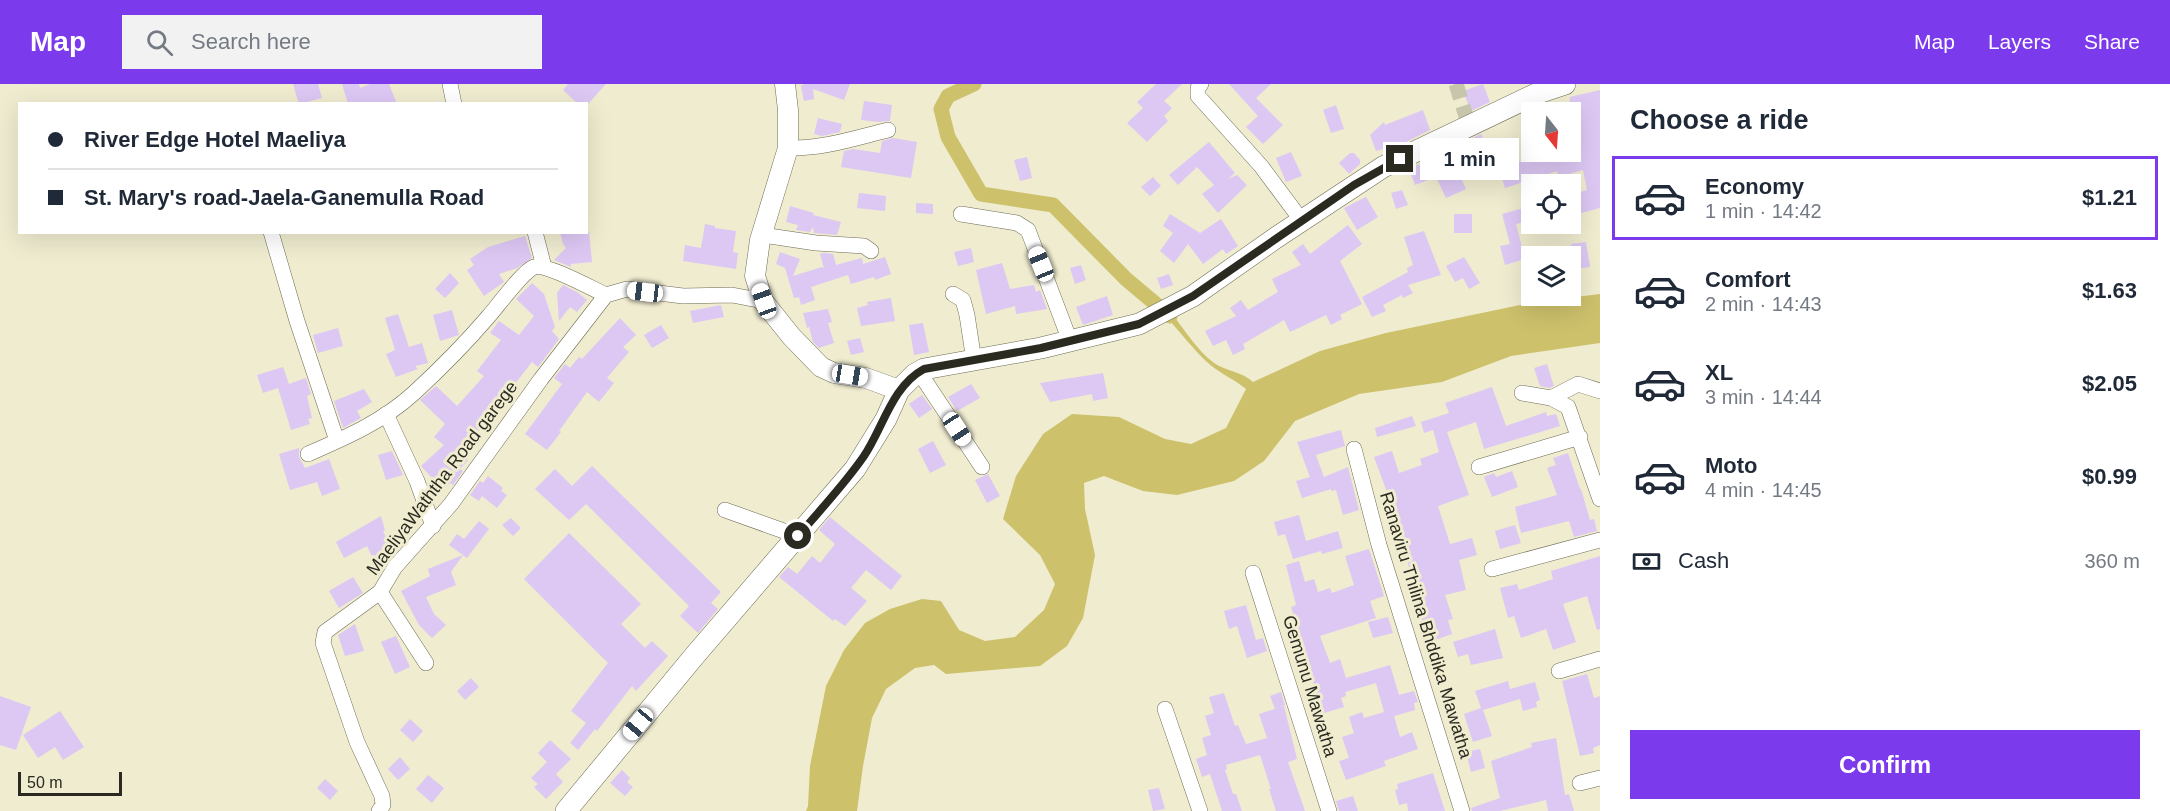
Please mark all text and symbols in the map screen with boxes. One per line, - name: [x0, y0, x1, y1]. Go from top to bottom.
- search box: [122, 15, 542, 69]
- text: Map: [30, 26, 86, 57]
- icon: search: [143, 26, 176, 59]
- text: Search here: [191, 29, 311, 54]
- text: Map: [1914, 30, 1955, 53]
- text: Layers: [1988, 30, 2051, 53]
- text: Share: [2084, 30, 2140, 53]
- north arrow: [1521, 102, 1581, 162]
- map controls: [1521, 102, 1581, 306]
- text: Choose a ride: [1630, 105, 1809, 135]
- text: River Edge Hotel Maeliya: [84, 127, 346, 152]
- callout: 1 min: [1421, 138, 1520, 180]
- route end: [1386, 145, 1413, 172]
- text: 1 min: [1443, 148, 1496, 170]
- icon: car: [1633, 171, 1687, 225]
- button: locate: [1521, 174, 1581, 234]
- text: Economy: [1705, 174, 1804, 199]
- text: St. Mary's road-Jaela-Ganemulla Road: [84, 185, 484, 210]
- text: $1.21: [2082, 185, 2137, 210]
- text: 1 min · 14:42: [1705, 200, 1822, 222]
- car: [1026, 244, 1056, 284]
- button: layers: [1521, 246, 1581, 306]
- icon: car: [1633, 264, 1687, 318]
- text: Comfort: [1705, 267, 1791, 292]
- text: $1.63: [2082, 278, 2137, 303]
- car: [626, 281, 664, 303]
- car: [749, 281, 779, 321]
- text: 2 min · 14:43: [1705, 293, 1822, 315]
- icon: car: [1633, 357, 1687, 411]
- text: XL: [1705, 360, 1733, 385]
- car: [831, 363, 869, 387]
- text: $2.05: [2082, 371, 2137, 396]
- street label: MaeliyaWaththa Road garege: [363, 377, 521, 579]
- text: 3 min · 14:44: [1705, 386, 1822, 408]
- car: [940, 409, 974, 449]
- icon: car: [1633, 450, 1687, 504]
- text: Moto: [1705, 453, 1758, 478]
- text: $0.99: [2082, 464, 2137, 489]
- text: 4 min · 14:45: [1705, 479, 1822, 501]
- street label: Ranaviru Thilina Bhddika Mawatha: [1376, 489, 1476, 762]
- route start: [784, 522, 811, 549]
- icon: cash: [1630, 545, 1663, 578]
- text: Cash: [1678, 548, 1729, 573]
- text: 360 m: [2084, 550, 2140, 572]
- street label: Gemunu Mawatha: [1279, 613, 1341, 760]
- car: [620, 704, 656, 744]
- button: Confirm: [1630, 730, 2140, 799]
- scale bar: [18, 769, 122, 796]
- text: 50 m: [27, 774, 63, 791]

